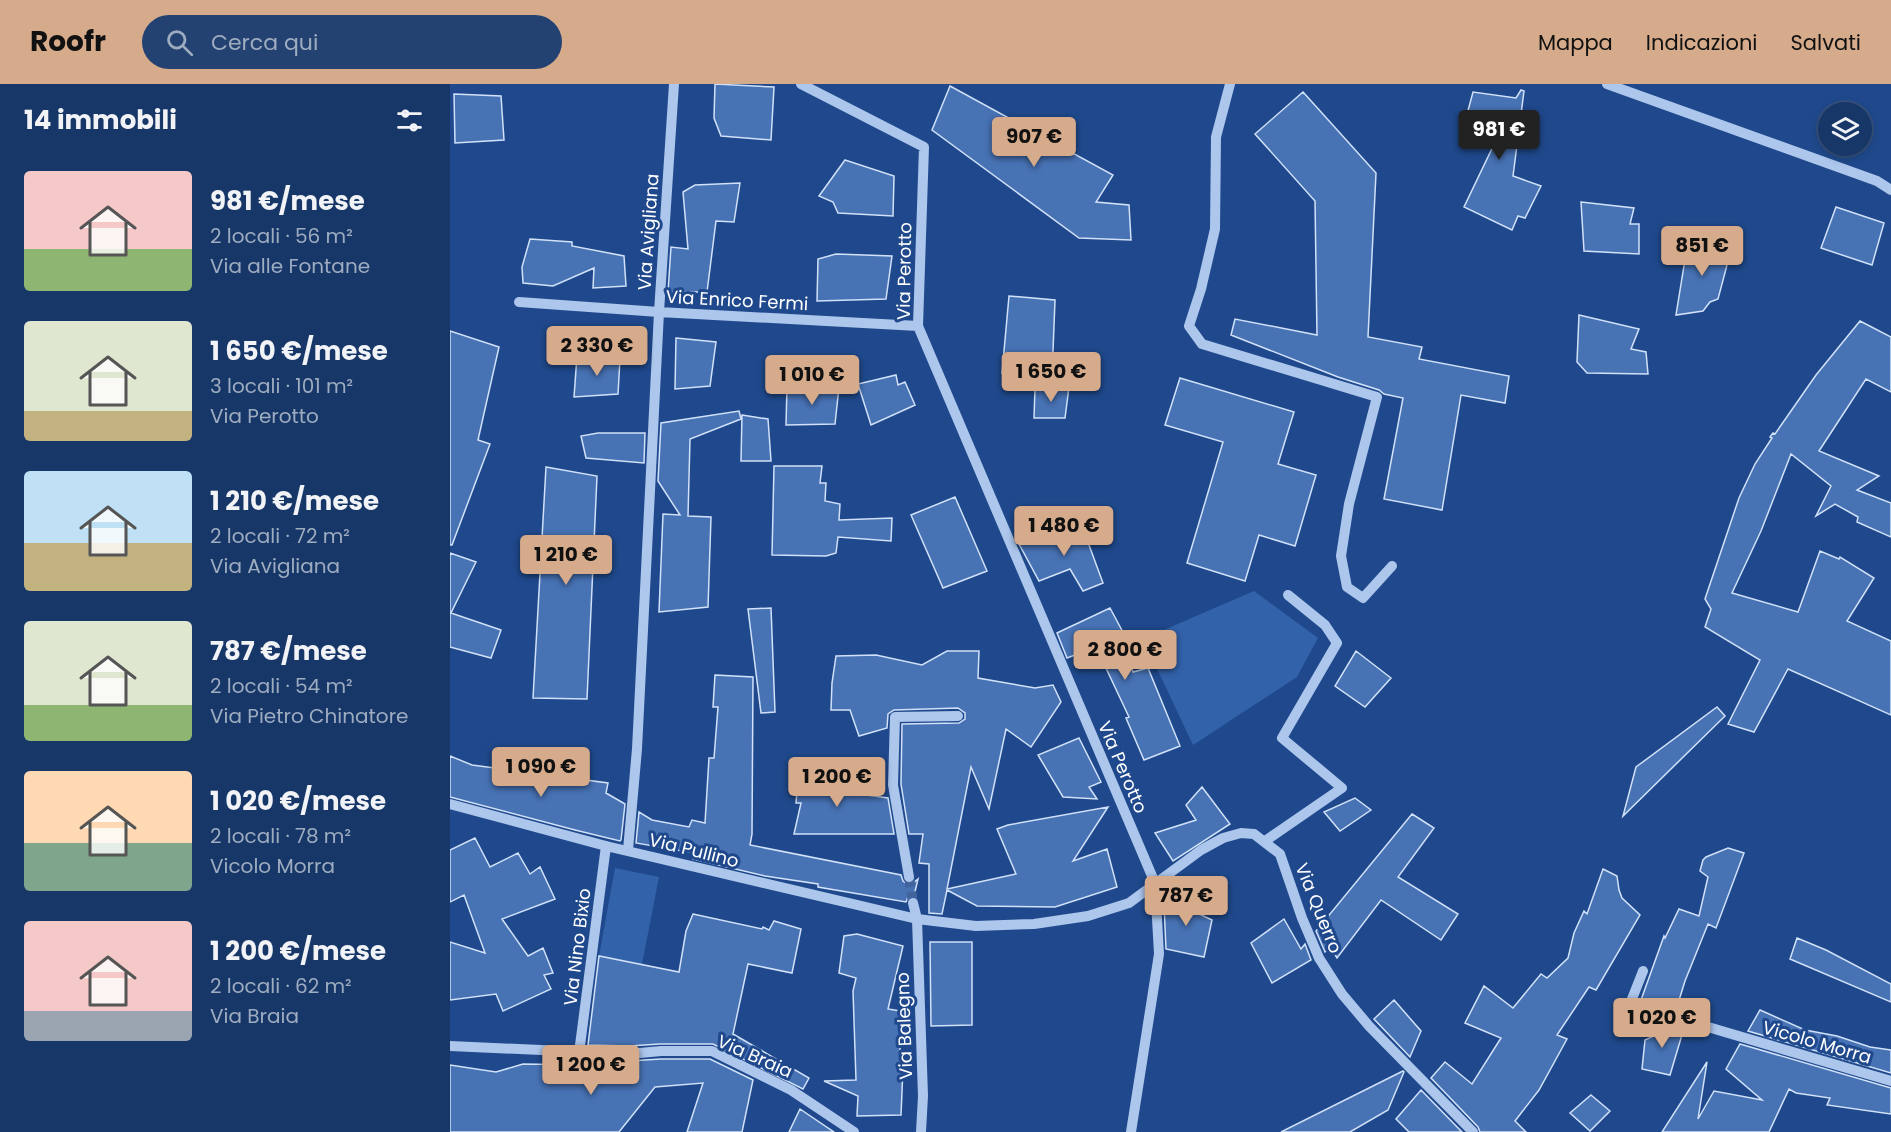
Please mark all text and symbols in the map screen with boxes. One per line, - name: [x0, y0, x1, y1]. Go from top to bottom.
- search box: [142, 15, 562, 69]
- text: Roofr: [30, 22, 106, 61]
- icon: search: [163, 26, 196, 59]
- text: Cerca qui: [211, 27, 318, 58]
- text: Mappa: [1538, 28, 1613, 57]
- text: Indicazioni: [1646, 28, 1758, 57]
- text: Salvati: [1791, 28, 1861, 57]
- text: 14 immobili: [24, 102, 177, 138]
- map controls: [1818, 102, 1872, 156]
- button: layers: [1818, 102, 1872, 156]
- icon: filters: [393, 104, 426, 137]
- pin: 981 €: [1457, 110, 1541, 161]
- text: 981 €: [1473, 115, 1525, 143]
- pin: 907 €: [992, 117, 1076, 168]
- text: 907 €: [1006, 122, 1062, 150]
- street label: Via Avigliana: [631, 173, 665, 291]
- text: 981 €/mese: [210, 183, 365, 219]
- icon: home: [72, 195, 144, 267]
- text: 2 locali · 56 m²: [210, 222, 353, 250]
- street label: Via Perotto: [891, 222, 917, 320]
- pin: 851 €: [1660, 226, 1744, 277]
- text: 851 €: [1675, 231, 1729, 259]
- text: Via alle Fontane: [210, 252, 370, 280]
- street label: Via Enrico Fermi: [665, 284, 809, 316]
- pin: 2 330 €: [542, 326, 652, 377]
- text: 2 330 €: [560, 331, 634, 359]
- text: 1 650 €/mese: [210, 333, 388, 369]
- icon: home: [72, 345, 144, 417]
- pin: 1 650 €: [996, 352, 1106, 403]
- pin: 1 010 €: [757, 355, 867, 406]
- text: 1 650 €: [1016, 357, 1086, 385]
- text: 1 010 €: [779, 360, 845, 388]
- text: 3 locali · 101 m²: [210, 372, 353, 400]
- text: Via Perotto: [210, 402, 319, 430]
- text: 1 210 €/mese: [210, 483, 379, 519]
- icon: home: [72, 495, 144, 567]
- pin: 1 480 €: [1009, 506, 1119, 557]
- text: 1 480 €: [1028, 511, 1100, 539]
- text: 2 locali · 72 m²: [210, 522, 350, 550]
- pin: 1 210 €: [511, 535, 621, 586]
- text: 1 210 €: [534, 540, 598, 568]
- text: Via Avigliana: [210, 552, 340, 580]
- pin: 2 800 €: [1070, 630, 1180, 681]
- text: 787 €/mese: [210, 633, 367, 669]
- text: 2 800 €: [1088, 635, 1162, 663]
- icon: home: [72, 645, 144, 717]
- text: 2 locali · 54 m²: [210, 672, 353, 700]
- text: Via Pietro Chinatore: [210, 702, 409, 730]
- street label: Via Perotto: [1092, 717, 1154, 817]
- pin: 1 090 €: [486, 747, 596, 798]
- text: 1 090 €: [506, 752, 576, 780]
- pin: 1 200 €: [782, 757, 892, 808]
- text: 1 200 €: [802, 762, 872, 790]
- text: 1 020 €/mese: [210, 783, 386, 819]
- icon: home: [72, 795, 144, 867]
- text: 2 locali · 78 m²: [210, 822, 351, 850]
- street label: Via Pullino: [646, 827, 742, 873]
- text: Vicolo Morra: [210, 852, 335, 880]
- street label: Via Querro: [1290, 859, 1348, 957]
- pin: 787 €: [1144, 876, 1228, 927]
- text: 787 €: [1159, 881, 1213, 909]
- street label: Via Nino Bixio: [557, 887, 597, 1007]
- text: 1 200 €/mese: [210, 933, 386, 969]
- icon: home: [72, 945, 144, 1017]
- text: 2 locali · 62 m²: [210, 972, 352, 1000]
- street label: Via Balegno: [890, 972, 918, 1080]
- pin: 1 020 €: [1607, 998, 1717, 1049]
- text: Via Braia: [210, 1002, 299, 1030]
- text: 1 020 €: [1627, 1003, 1697, 1031]
- street label: Vicolo Morra: [1760, 1014, 1874, 1070]
- street label: Via Braia: [713, 1028, 797, 1084]
- pin: 1 200 €: [536, 1045, 646, 1096]
- text: 1 200 €: [556, 1050, 626, 1078]

